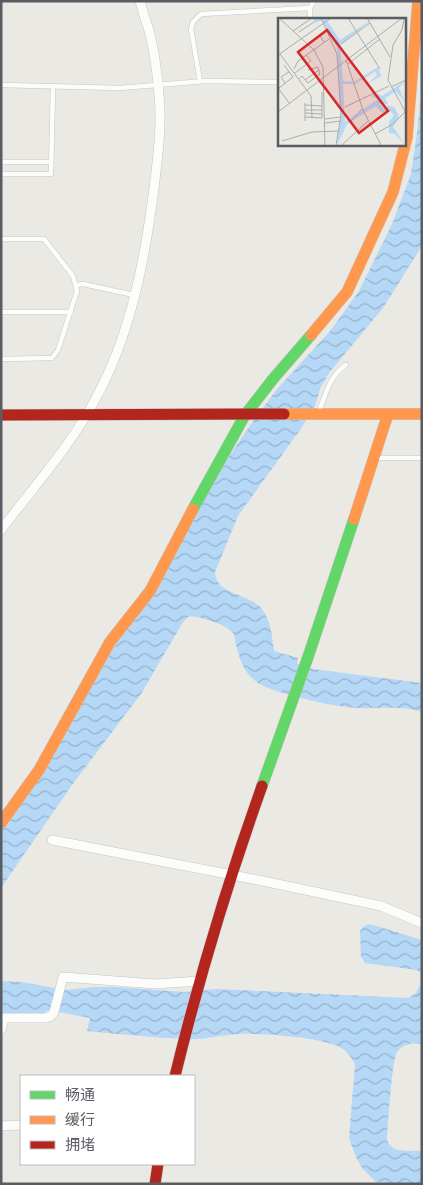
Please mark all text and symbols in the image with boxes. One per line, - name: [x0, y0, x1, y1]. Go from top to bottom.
- inset map: [278, 18, 406, 145]
- legend: [20, 1075, 195, 1165]
- text: 畅通: [65, 1085, 95, 1103]
- text: 缓行: [65, 1110, 95, 1128]
- text: 拥堵: [65, 1135, 95, 1153]

